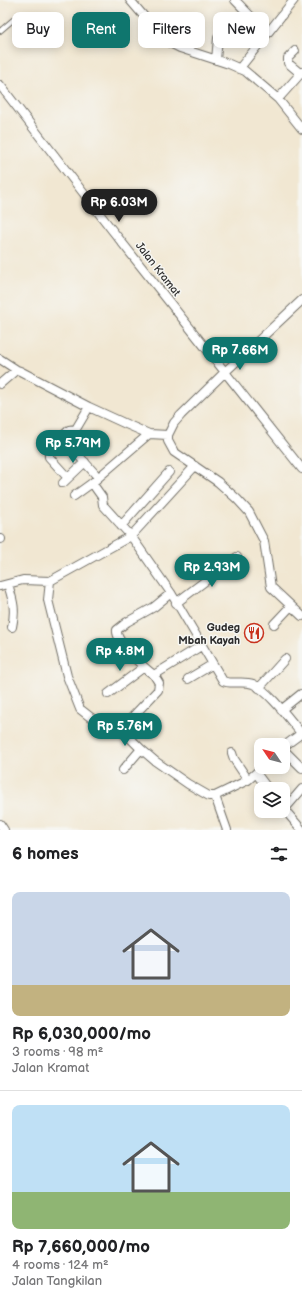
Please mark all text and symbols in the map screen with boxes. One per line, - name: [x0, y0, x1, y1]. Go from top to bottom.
- chip: Buy: [12, 12, 64, 48]
- chip: Rent: [72, 12, 130, 48]
- chip: Filters: [138, 12, 205, 48]
- chip: New: [213, 12, 269, 48]
- pin: Rp 6.03M: [78, 189, 160, 223]
- text: Rp 6.03M: [90, 194, 148, 210]
- street label: Jalan Kramat: [133, 239, 184, 299]
- pin: Rp 7.66M: [199, 337, 281, 371]
- text: Rp 7.66M: [212, 342, 268, 358]
- pin: Rp 5.79M: [32, 430, 114, 464]
- text: Rp 5.79M: [45, 435, 101, 451]
- pin: Rp 2.93M: [171, 554, 253, 588]
- text: Rp 2.93M: [184, 559, 240, 575]
- place label: Gudeg Mbah Kayah: [178, 621, 240, 647]
- restaurant icon: Gudeg Mbah Kayah: [243, 622, 265, 644]
- pin: Rp 4.8M: [83, 638, 157, 672]
- text: Rp 4.8M: [95, 643, 145, 659]
- pin: Rp 5.76M: [84, 713, 166, 747]
- text: Rp 5.76M: [97, 718, 153, 734]
- north arrow: [254, 738, 290, 774]
- map controls: [254, 738, 290, 818]
- button: layers: [254, 782, 290, 818]
- icon: filters: [268, 843, 290, 865]
- text: 6 homes: [12, 844, 79, 864]
- icon: home: [115, 918, 187, 990]
- text: Rp 6,030,000/mo: [12, 1024, 151, 1044]
- text: 3 rooms · 98 m²: [12, 1044, 103, 1060]
- text: Jalan Kramat: [12, 1060, 89, 1076]
- icon: home: [115, 1131, 187, 1203]
- text: Rp 7,660,000/mo: [12, 1237, 150, 1257]
- text: 4 rooms · 124 m²: [12, 1257, 109, 1273]
- text: Jalan Tangkilan: [12, 1273, 102, 1289]

